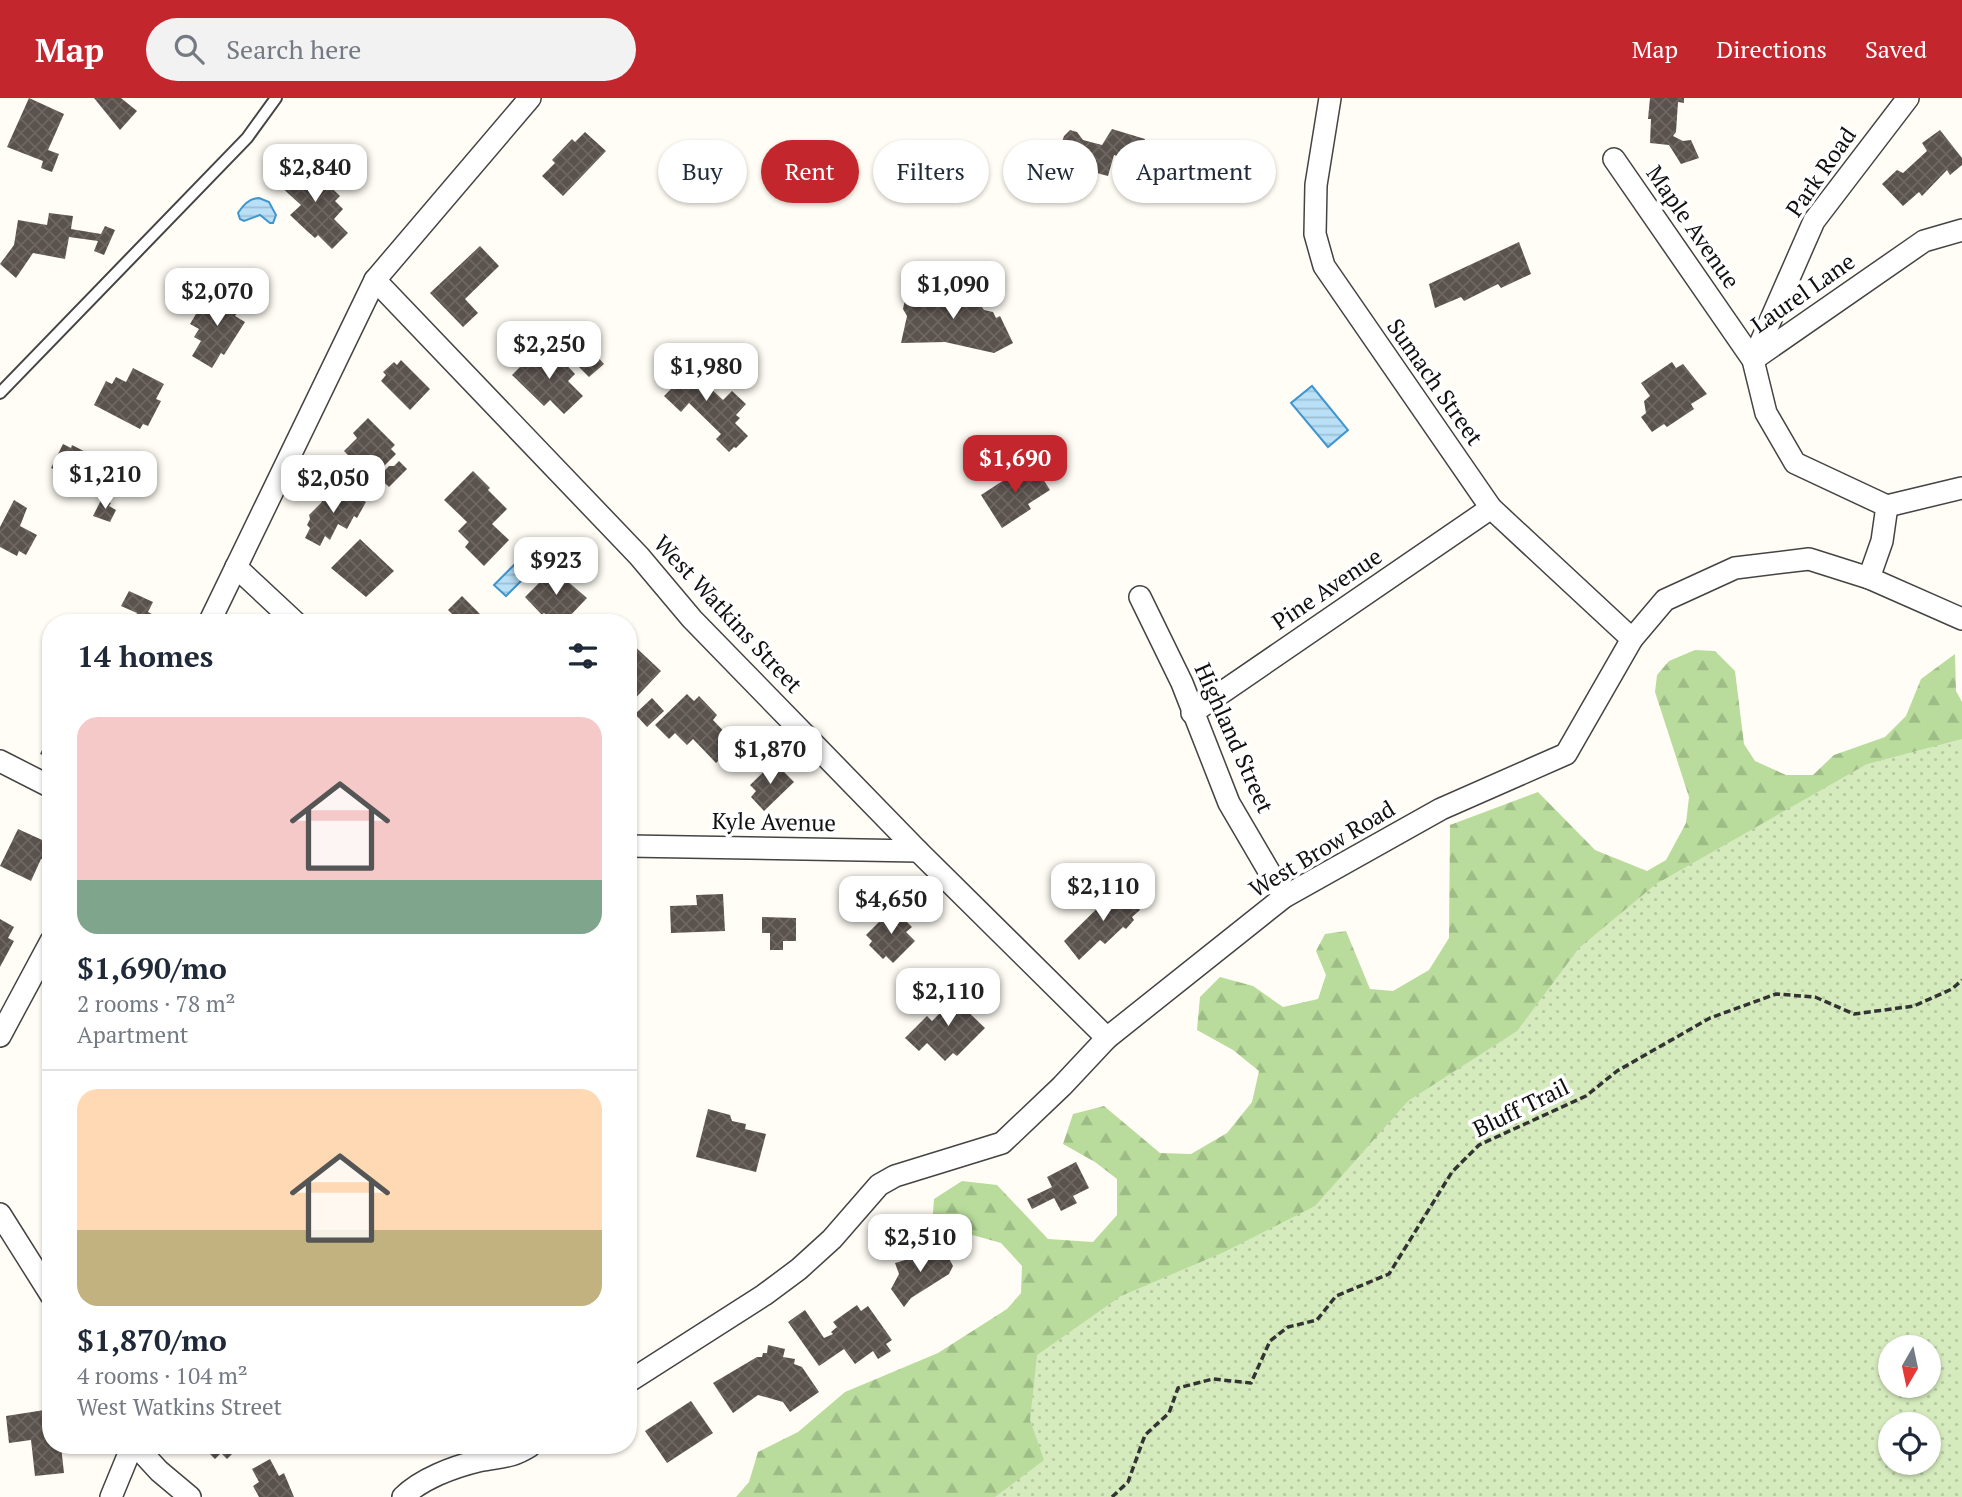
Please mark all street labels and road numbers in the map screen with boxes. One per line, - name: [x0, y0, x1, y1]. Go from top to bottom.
- street label: Park Road: [1778, 120, 1863, 223]
- street label: Maple Avenue: [1640, 159, 1747, 294]
- street label: Laurel Lane: [1745, 246, 1861, 340]
- street label: Sumach Street: [1380, 312, 1491, 452]
- street label: West Watkins Street: [647, 528, 810, 700]
- street label: Pine Avenue: [1266, 540, 1388, 637]
- street label: Highland Street: [1188, 658, 1282, 818]
- street label: West Brow Road: [1243, 793, 1401, 904]
- street label: Kyle Avenue: [712, 805, 836, 838]
- street label: Bluff Trail: [1468, 1071, 1574, 1144]

